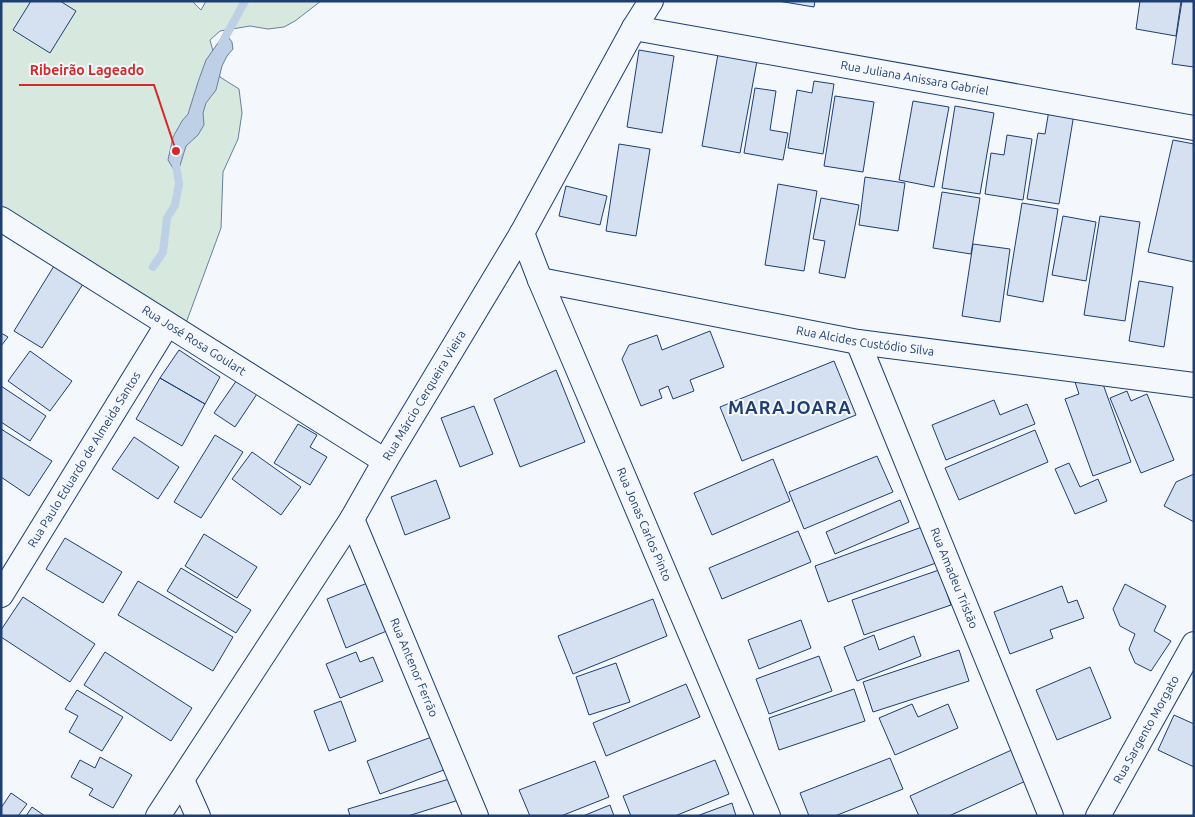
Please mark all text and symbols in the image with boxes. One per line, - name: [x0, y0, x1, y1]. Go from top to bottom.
- callout: Ribeirão Lageado: [19, 56, 154, 85]
- street label: Rua Juliana Anissara Gabriel: [840, 58, 990, 97]
- text: Ribeirão Lageado: [30, 62, 144, 78]
- street label: Rua José Rosa Goulart: [140, 303, 249, 378]
- street label: Rua Alcides Custódio Silva: [795, 323, 935, 358]
- street label: Rua Márcio Cerqueira Vieira: [380, 328, 468, 463]
- street label: Rua Paulo Eduardo de Almeida Santos: [25, 369, 143, 550]
- district label: MARAJOARA: [728, 397, 852, 417]
- street label: Rua Jonas Carlos Pinto: [615, 466, 674, 583]
- street label: Rua Amadeu Tristão: [928, 526, 981, 630]
- street label: Rua Antenor Ferrão: [388, 616, 441, 719]
- street label: Rua Sargento Morgato: [1110, 673, 1181, 786]

